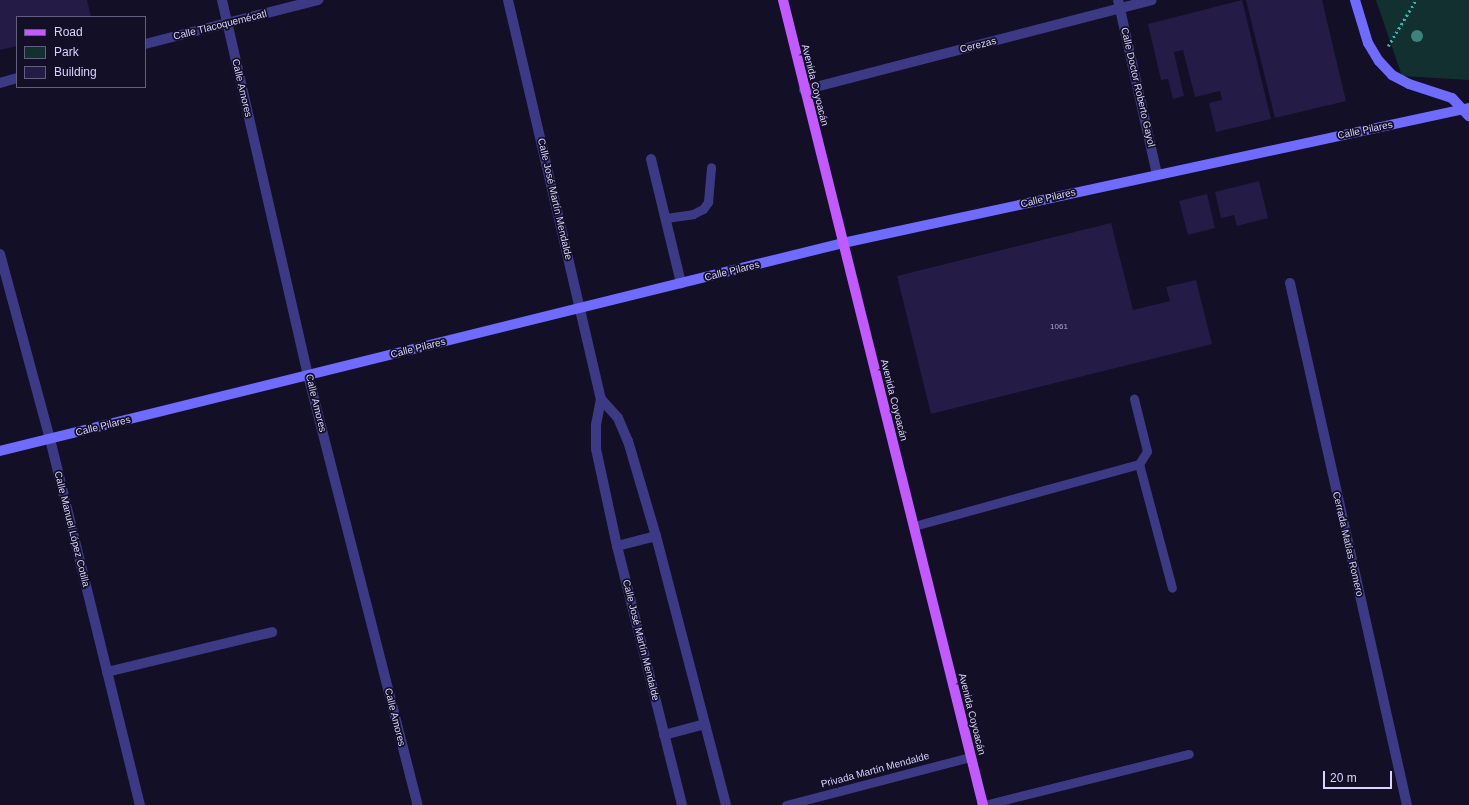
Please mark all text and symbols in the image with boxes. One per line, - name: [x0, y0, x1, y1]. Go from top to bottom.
- street label: Calle Tlacoquemécatl: [172, 8, 268, 42]
- legend: [16, 16, 146, 88]
- text: Road: [54, 25, 83, 39]
- street label: Calle Doctor Roberto Gayol: [1118, 26, 1158, 148]
- street label: Cerezas: [958, 35, 998, 55]
- street label: Avenida Coyoacán: [799, 43, 831, 127]
- text: Park: [54, 45, 79, 59]
- street label: Calle Amores: [229, 57, 255, 119]
- text: Building: [54, 65, 97, 79]
- street label: Calle Pilares: [1336, 118, 1394, 142]
- street label: Calle José Martín Mendalde: [535, 137, 575, 261]
- street label: Calle Pilares: [1019, 186, 1077, 210]
- street label: Calle Pilares: [703, 258, 761, 284]
- house number: 1061: [1050, 322, 1068, 332]
- street label: Calle Pilares: [389, 335, 447, 361]
- street label: Avenida Coyoacán: [878, 358, 910, 442]
- street label: Calle Amores: [303, 372, 329, 434]
- street label: Calle Pilares: [74, 413, 132, 439]
- street label: Calle Manuel López Cotilla: [52, 470, 92, 588]
- street label: Cerrada Matías Romero: [1330, 490, 1366, 598]
- street label: Calle José Martín Mendalde: [620, 578, 662, 702]
- street label: Avenida Coyoacán: [956, 672, 988, 756]
- street label: Calle Amores: [382, 686, 408, 748]
- street label: Privada Martín Mendalde: [819, 750, 931, 790]
- scale bar: [1325, 763, 1394, 789]
- text: 20 m: [1330, 771, 1357, 785]

